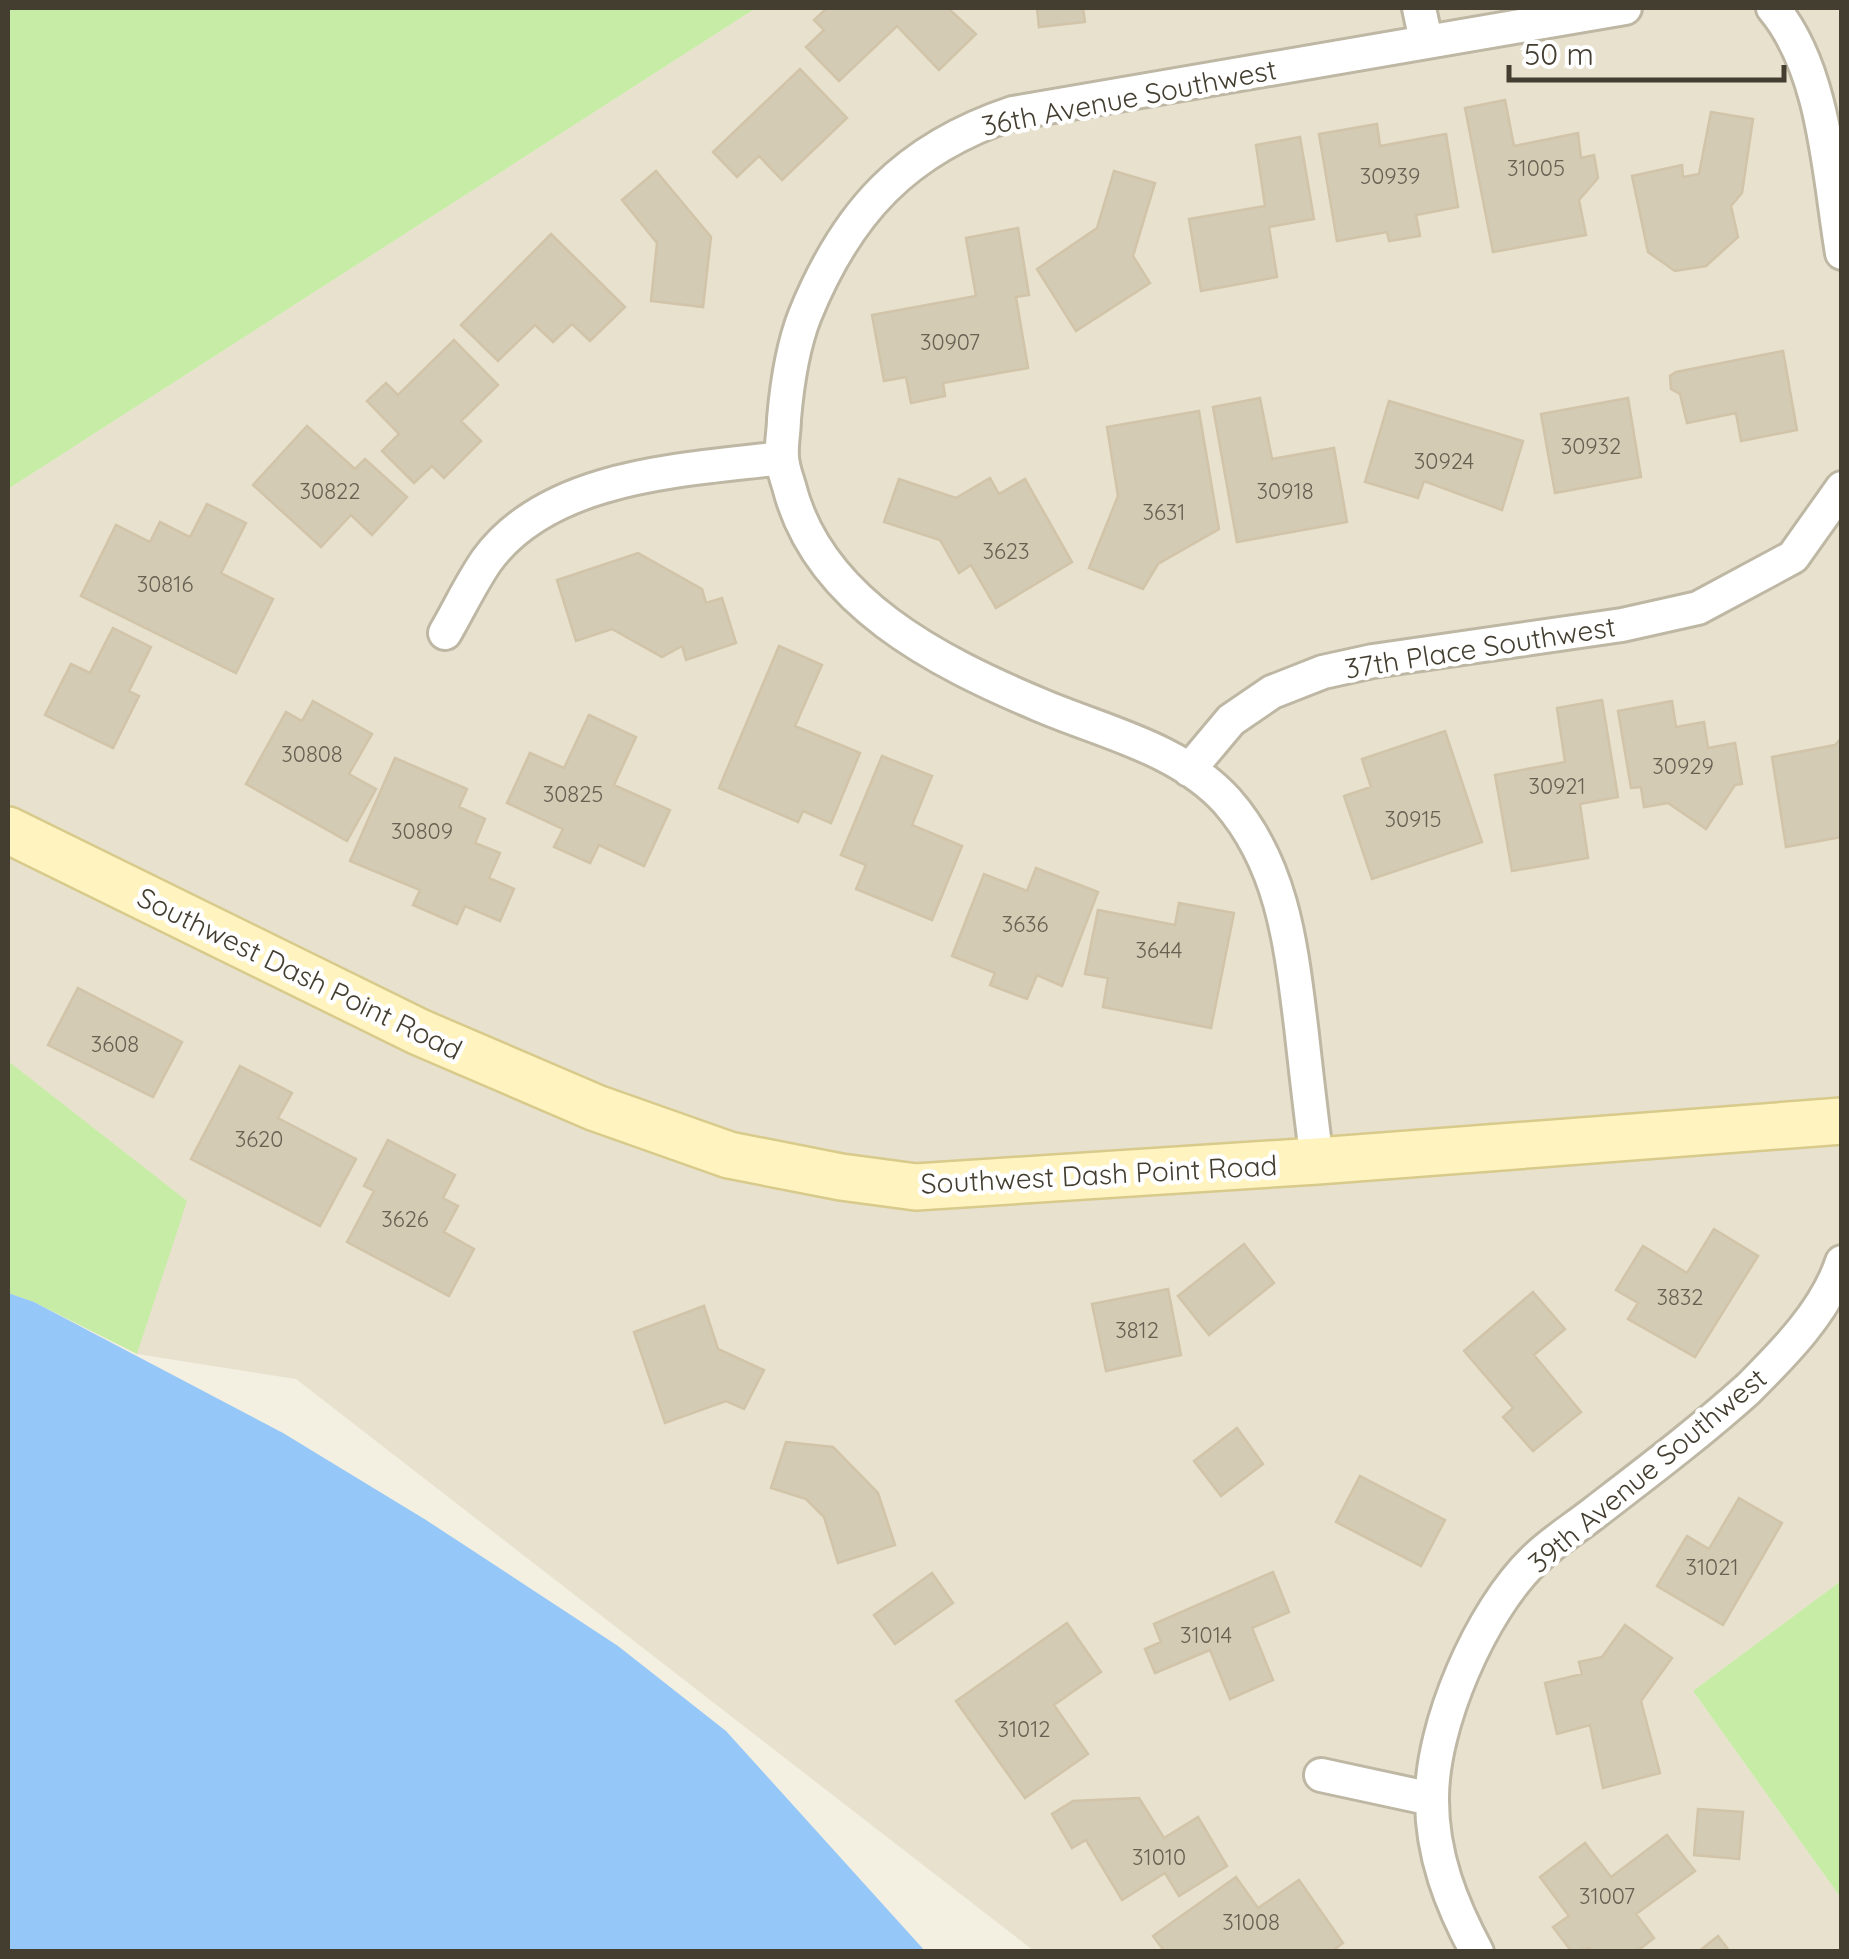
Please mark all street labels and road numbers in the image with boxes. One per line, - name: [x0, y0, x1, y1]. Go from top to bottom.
- street label: 36th Avenue Southwest: [979, 51, 1279, 143]
- street label: 37th Place Southwest: [1342, 608, 1618, 686]
- street label: Southwest Dash Point Road: [132, 879, 468, 1067]
- street label: Southwest Dash Point Road: [920, 1147, 1278, 1201]
- street label: 39th Avenue Southwest: [1521, 1360, 1773, 1580]

